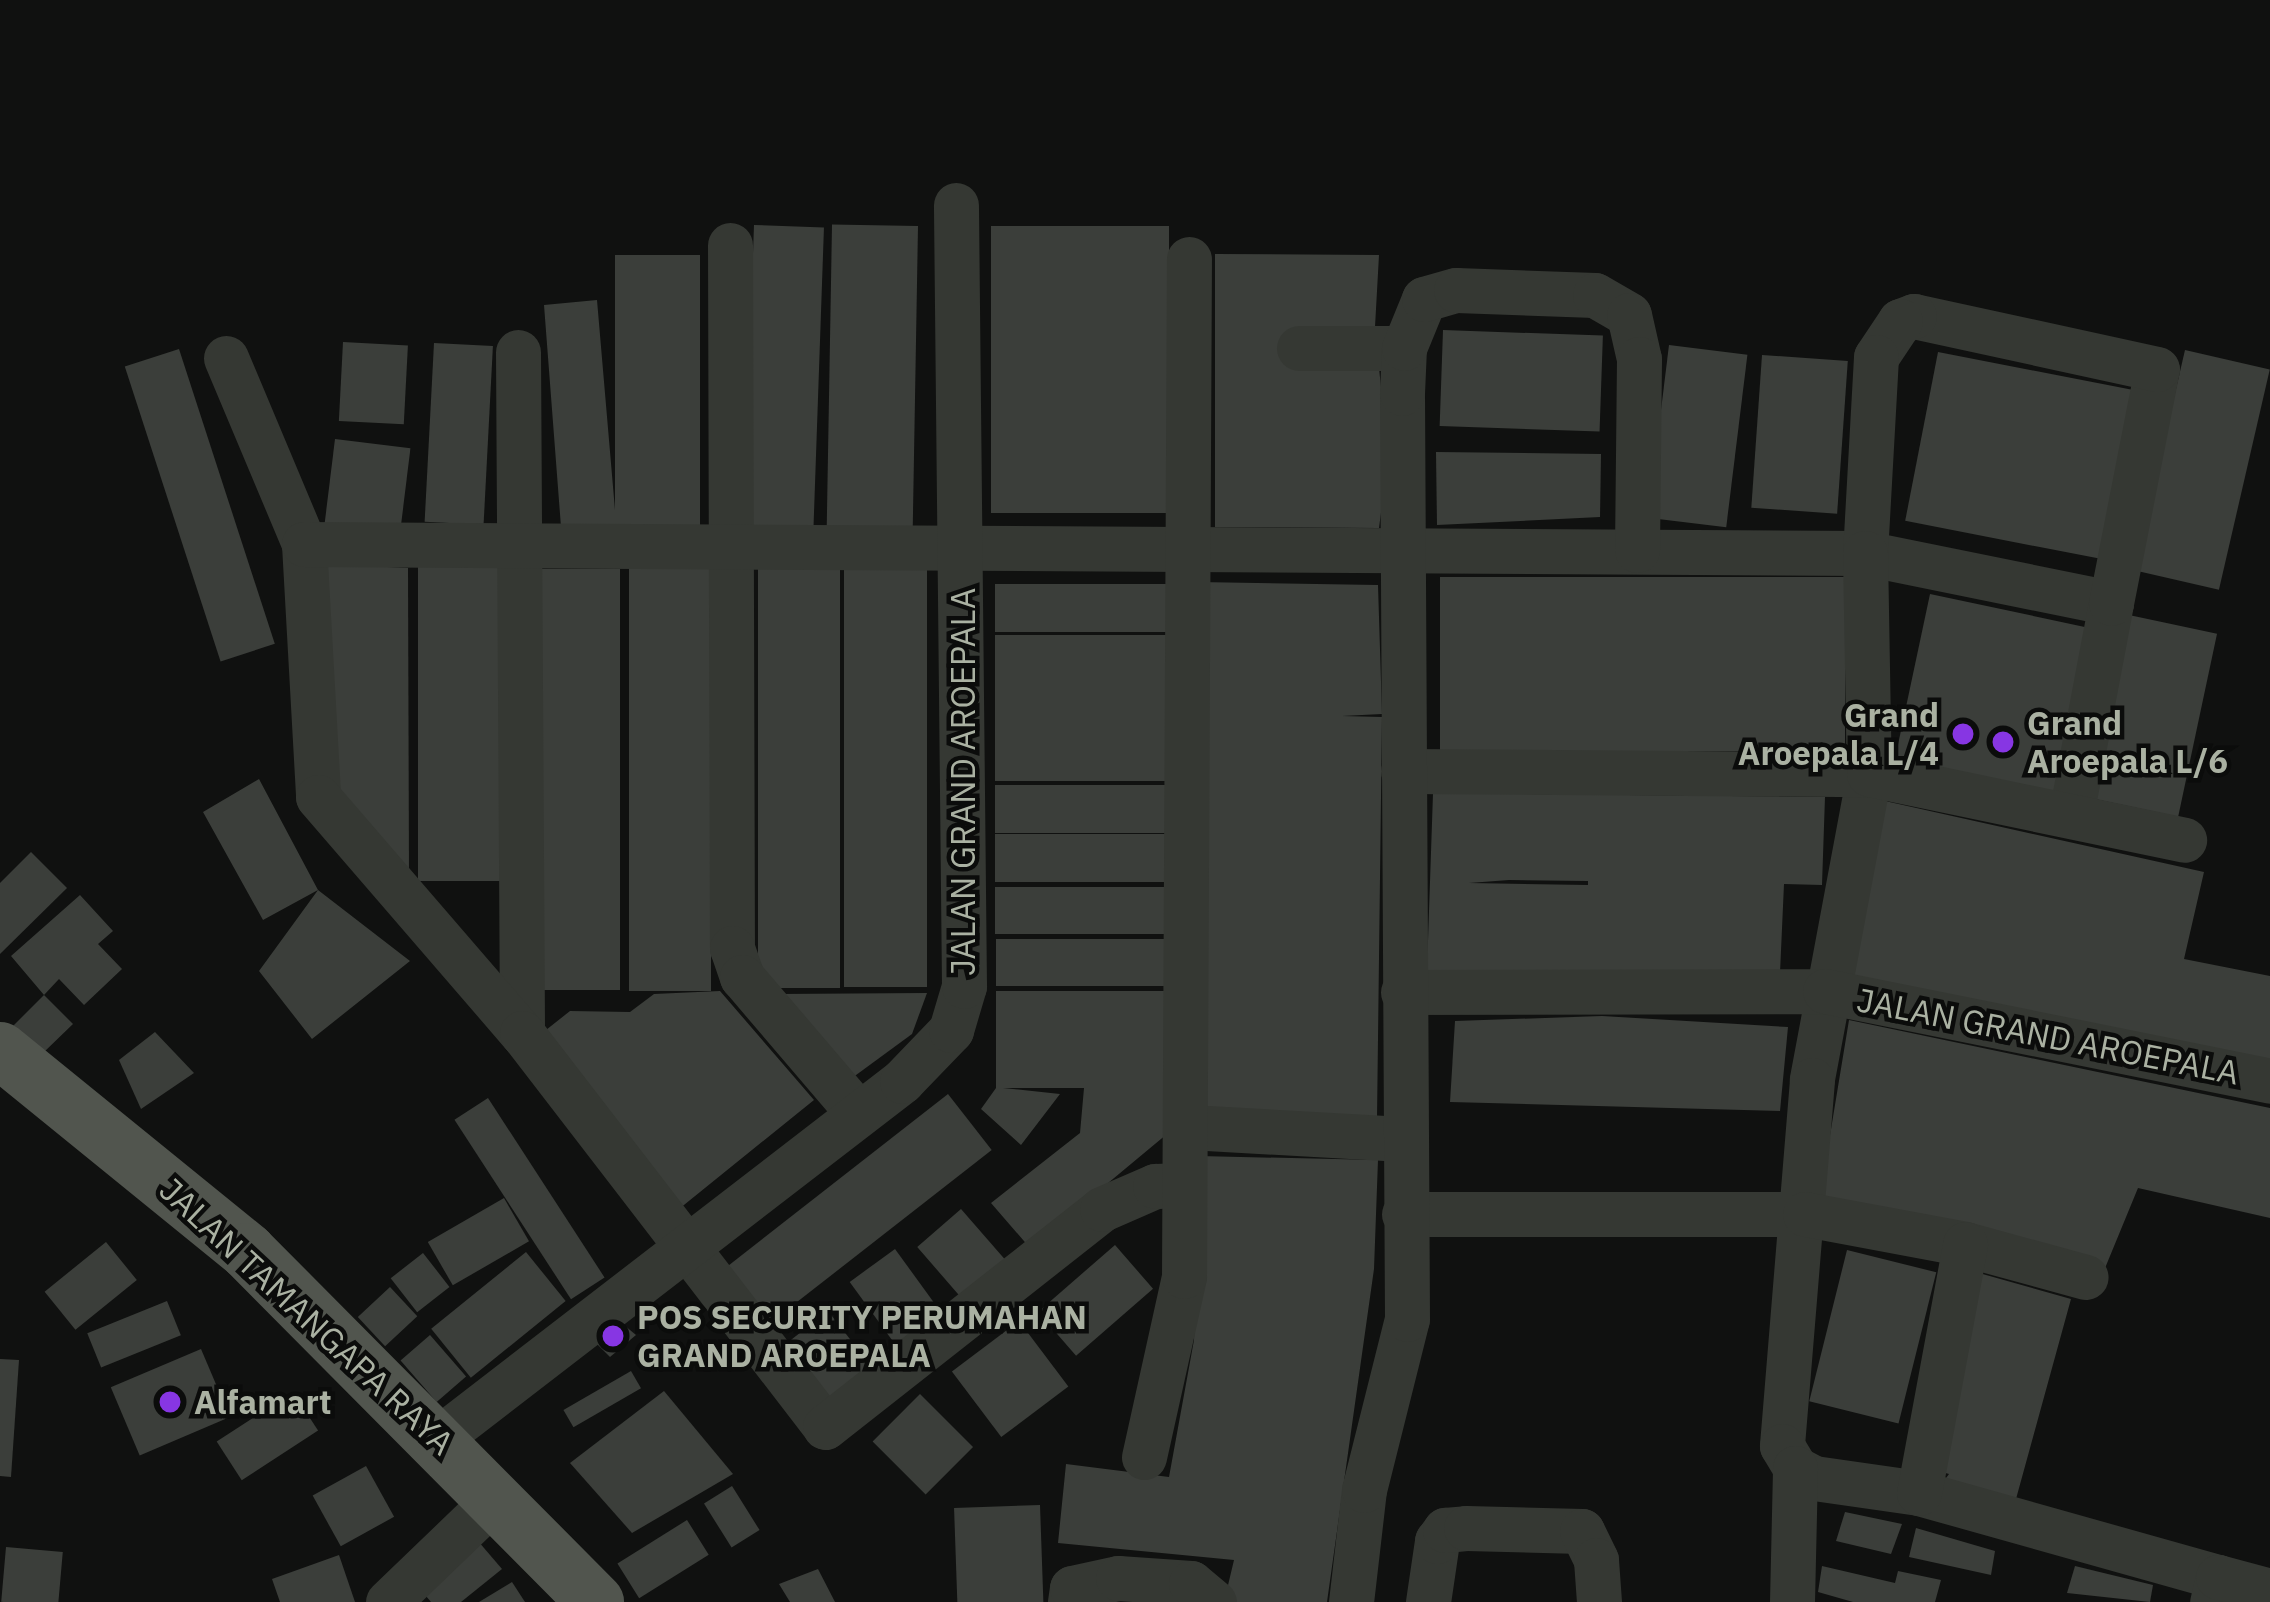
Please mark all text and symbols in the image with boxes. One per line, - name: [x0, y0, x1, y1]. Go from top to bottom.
- street label: JALAN GRAND AROEPALA: [943, 588, 983, 976]
- place label: Grand Aroepala L/4: [1738, 695, 1939, 773]
- place label: Grand Aroepala L/6: [2027, 703, 2228, 781]
- marker: Grand Aroepala L/4: [1950, 721, 1976, 747]
- marker: Grand Aroepala L/6: [1990, 729, 2016, 755]
- street label: JALAN GRAND AROEPALA: [1854, 980, 2242, 1092]
- street label: JALAN TAMANGAPA RAYA: [152, 1169, 462, 1463]
- place label: POS SECURITY PERUMAHAN GRAND AROEPALA: [637, 1297, 1087, 1375]
- marker: POS SECURITY PERUMAHAN GRAND AROEPALA: [600, 1323, 626, 1349]
- place label: Alfamart: [194, 1382, 332, 1422]
- marker: Alfamart: [157, 1389, 183, 1415]

